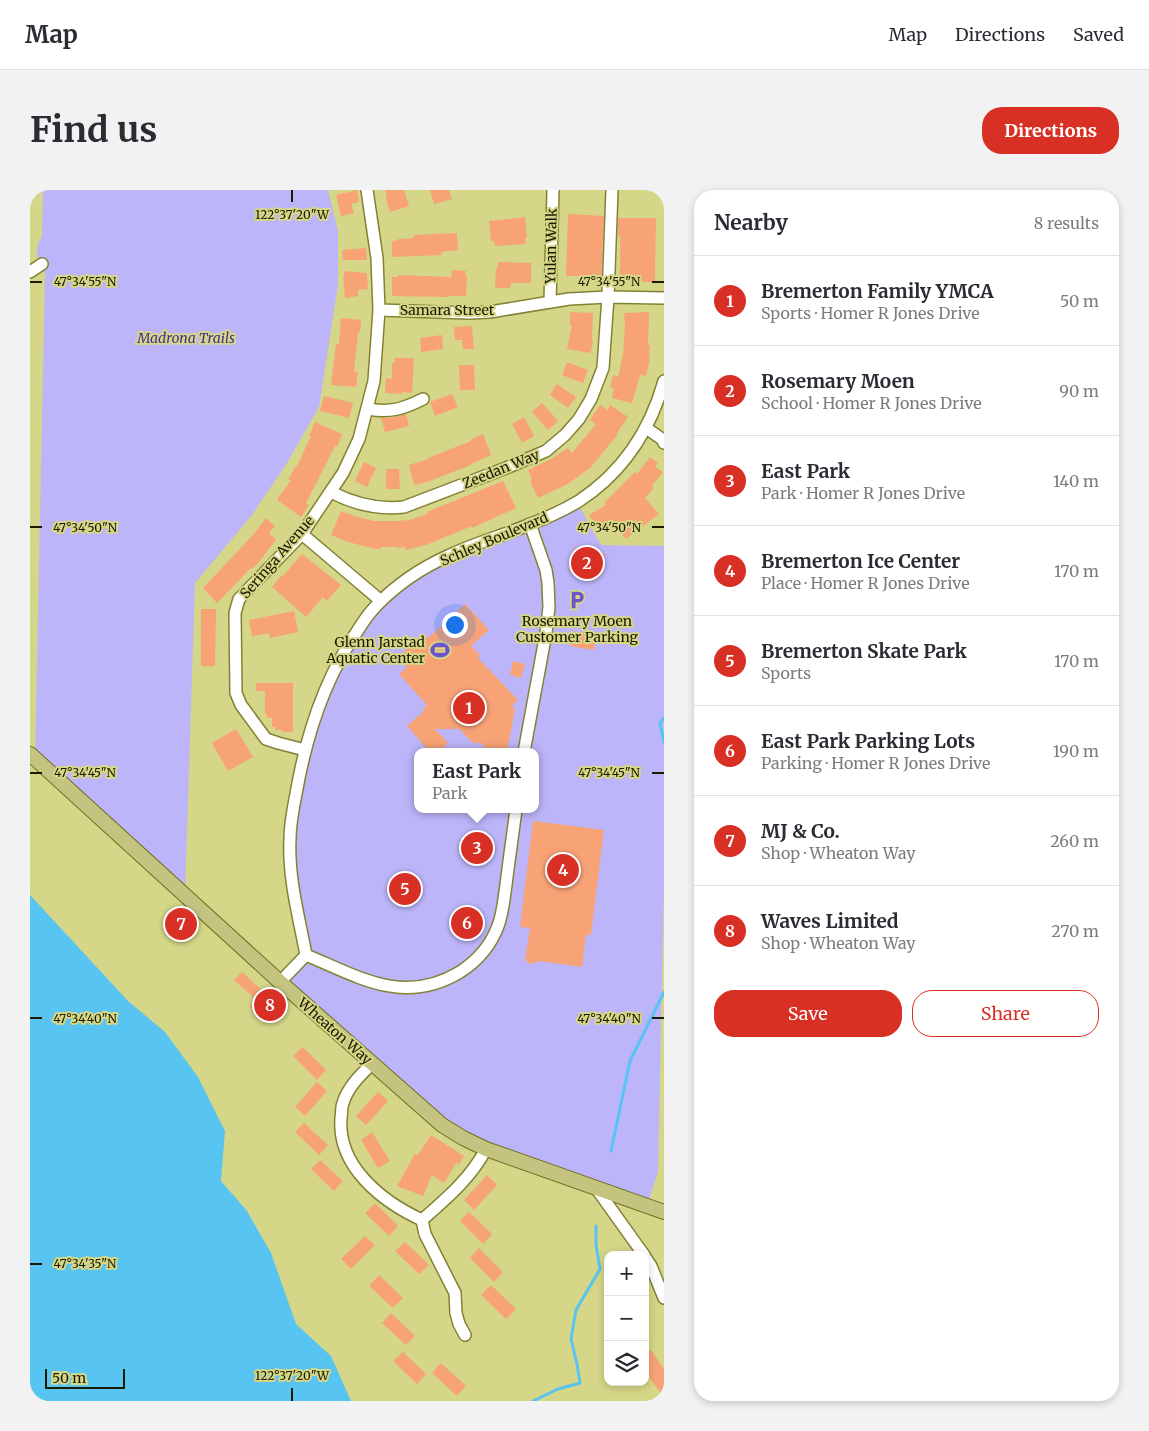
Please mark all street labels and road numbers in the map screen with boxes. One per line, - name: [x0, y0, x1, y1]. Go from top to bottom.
- street label: Yulan Walk: [541, 208, 561, 285]
- street label: Samara Street: [400, 301, 495, 319]
- street label: Zeedan Way: [460, 445, 543, 493]
- street label: Schley Boulevard: [437, 508, 551, 570]
- street label: Seringa Avenue: [236, 512, 318, 602]
- street label: Wheaton Way: [293, 993, 377, 1069]

